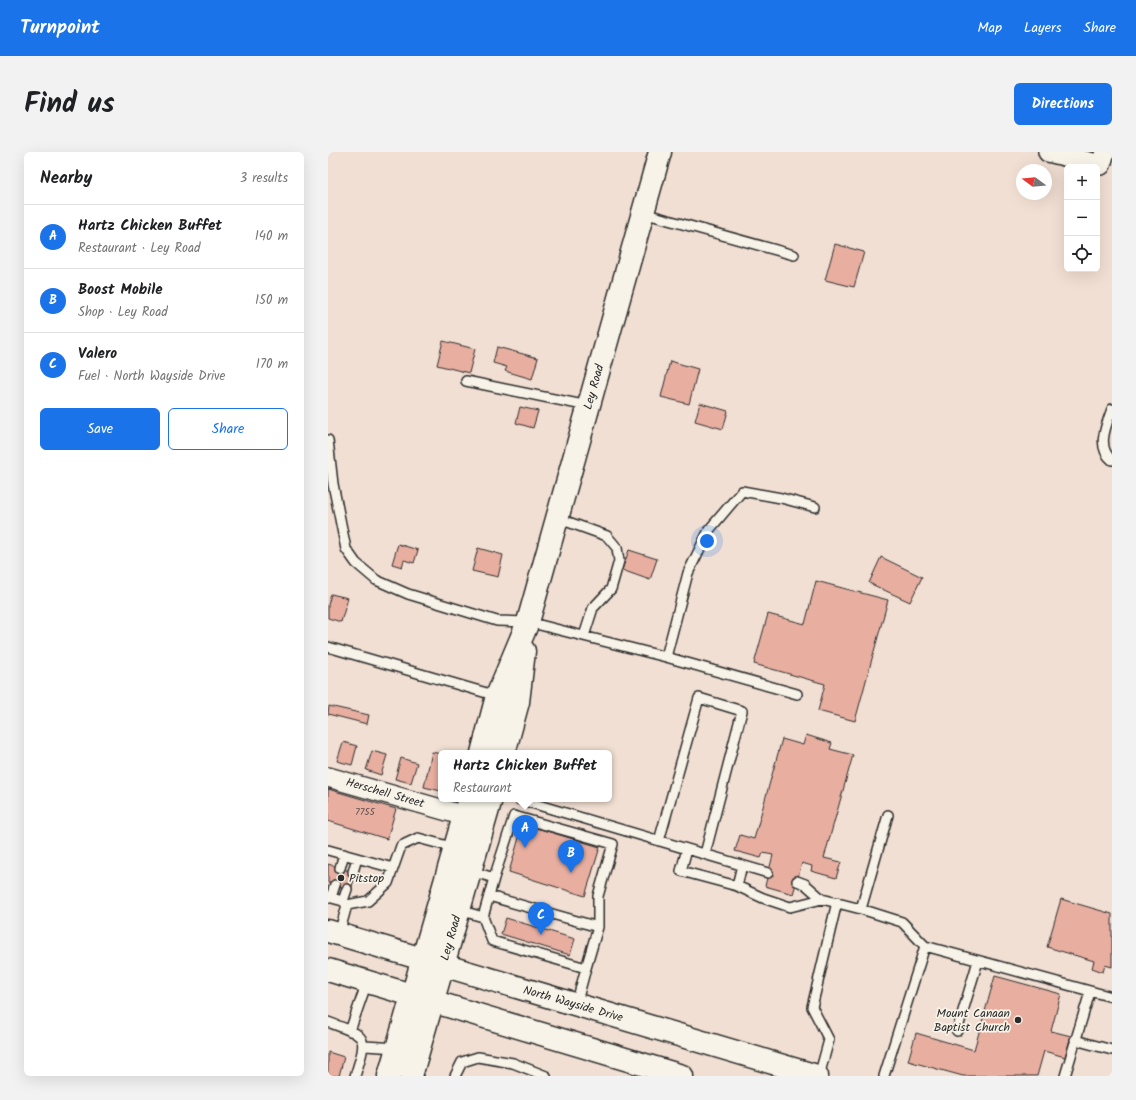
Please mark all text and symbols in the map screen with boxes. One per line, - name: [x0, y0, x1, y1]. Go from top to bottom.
- text: Turnpoint: [20, 13, 100, 43]
- text: Map: [978, 17, 1002, 39]
- text: Layers: [1024, 17, 1062, 39]
- text: Share: [1084, 17, 1116, 39]
- text: Find us: [24, 82, 115, 127]
- button: Directions: [1014, 83, 1112, 125]
- north arrow: [1016, 164, 1052, 200]
- map controls: [1064, 164, 1100, 272]
- button: +: [1064, 164, 1100, 200]
- text: Nearby: [40, 165, 92, 192]
- text: 3 results: [240, 168, 288, 189]
- button: −: [1064, 200, 1100, 236]
- text: Hartz Chicken Buffet: [78, 214, 222, 238]
- text: A: [49, 226, 57, 247]
- text: 140 m: [255, 226, 288, 247]
- button: locate: [1064, 236, 1100, 272]
- text: Restaurant · Ley Road: [78, 238, 201, 259]
- text: Boost Mobile: [78, 278, 162, 302]
- text: B: [49, 290, 57, 311]
- text: 150 m: [255, 290, 288, 311]
- text: Shop · Ley Road: [78, 302, 168, 323]
- text: Valero: [78, 342, 117, 366]
- text: C: [49, 354, 57, 375]
- text: 170 m: [256, 354, 288, 375]
- street label: Ley Road: [578, 361, 610, 412]
- text: Fuel · North Wayside Drive: [78, 366, 225, 387]
- button: Save: [40, 408, 160, 450]
- button: Share: [168, 408, 288, 450]
- your location: [697, 531, 717, 551]
- popup: [438, 750, 612, 802]
- text: Hartz Chicken Buffet: [453, 754, 597, 778]
- street label: Herschell Street: [344, 773, 427, 813]
- text: Restaurant: [453, 778, 512, 799]
- house number: 7755: [355, 804, 376, 820]
- pin: A: [512, 815, 538, 848]
- pin: B: [558, 840, 584, 873]
- place label: Pitstop: [349, 869, 384, 888]
- marker: Pitstop: [336, 873, 346, 883]
- pin: C: [528, 902, 554, 935]
- street label: Ley Road: [435, 912, 467, 963]
- street label: North Wayside Drive: [521, 981, 626, 1028]
- place label: Mount Canaan Baptist Church: [934, 1004, 1010, 1037]
- marker: Mount Canaan Baptist Church: [1013, 1015, 1023, 1025]

